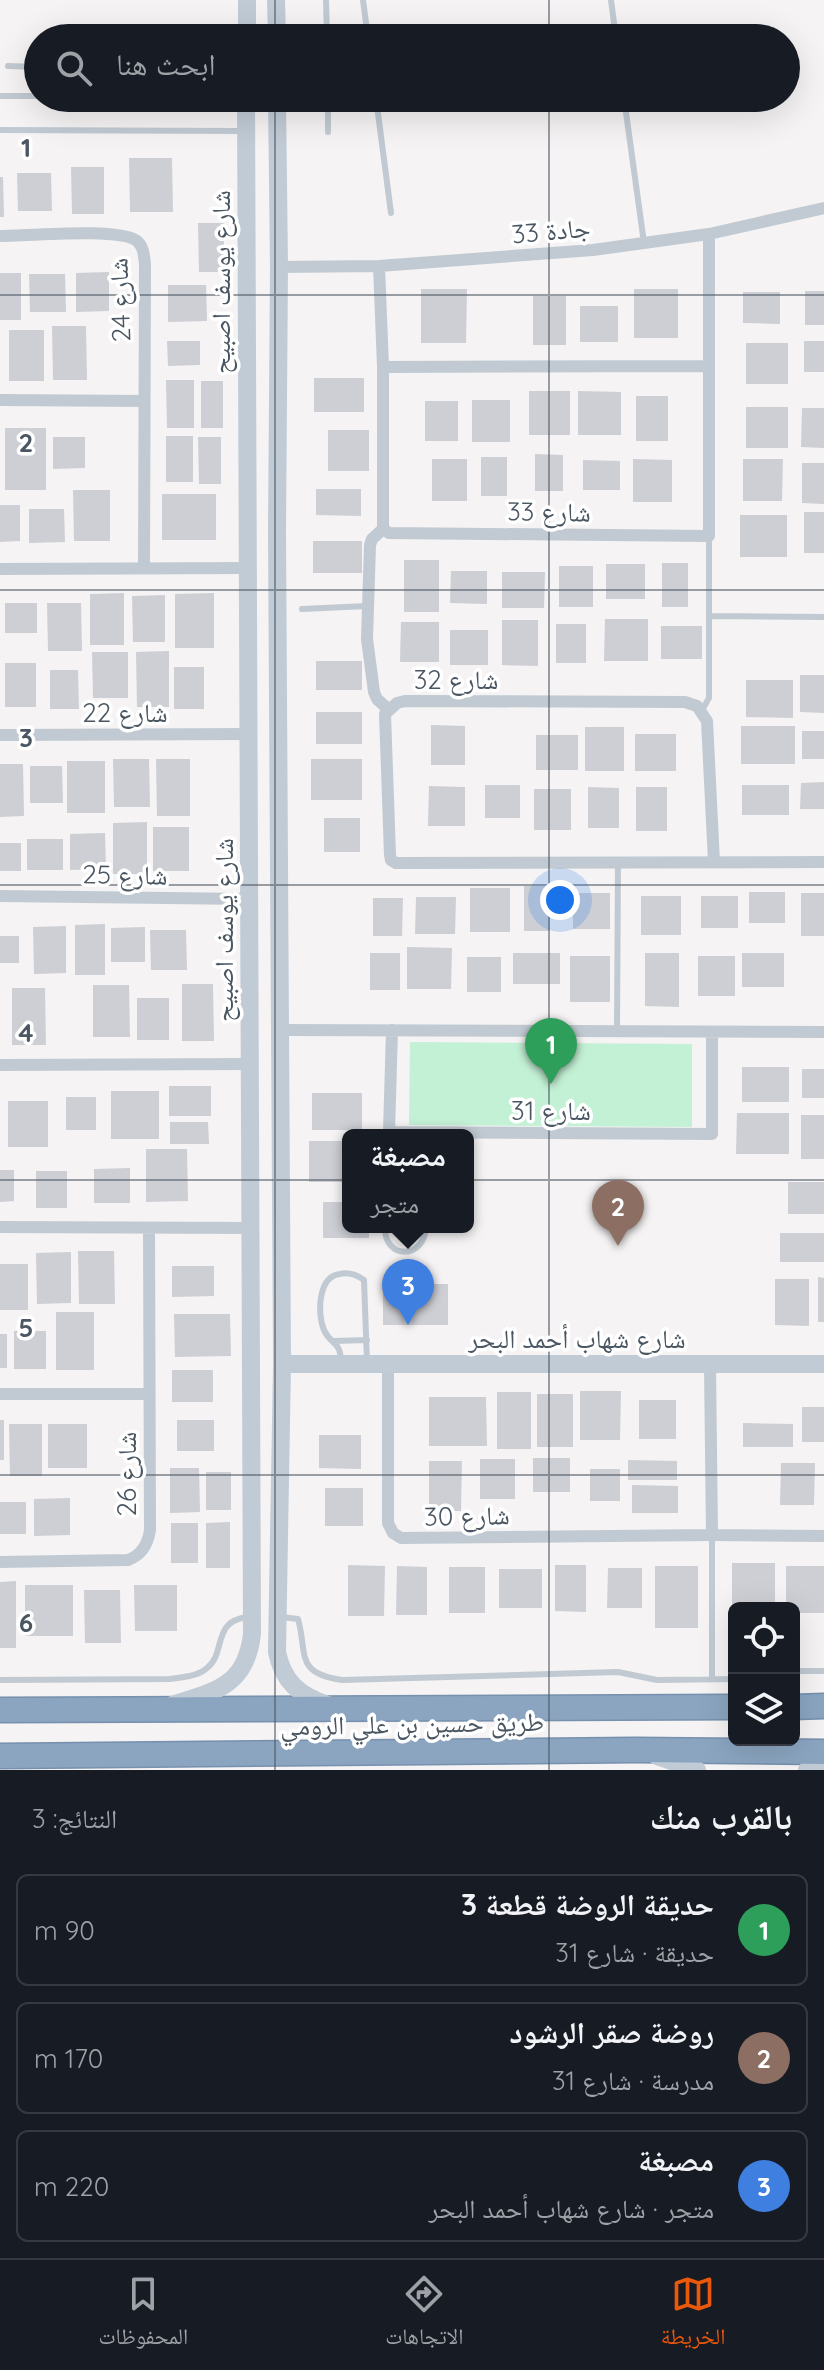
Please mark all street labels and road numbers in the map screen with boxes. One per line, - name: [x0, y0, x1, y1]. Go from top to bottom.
- street label: شارع يوسف اصبيح: [204, 190, 238, 374]
- street label: جادة 33: [510, 211, 592, 250]
- street label: شارع 24: [102, 257, 137, 343]
- street label: شارع 33: [507, 494, 591, 529]
- street label: شارع 32: [414, 663, 498, 696]
- street label: شارع 22: [82, 696, 168, 729]
- street label: شارع يوسف اصبيح: [207, 838, 241, 1022]
- street label: شارع 25: [82, 857, 168, 892]
- street label: شارع 31: [511, 1094, 591, 1127]
- street label: شارع شهاب أحمد البحر: [467, 1322, 686, 1355]
- street label: شارع 26: [110, 1432, 143, 1516]
- street label: شارع 30: [424, 1498, 510, 1533]
- street label: طريق حسين بن علي الرومي: [280, 1705, 544, 1747]

